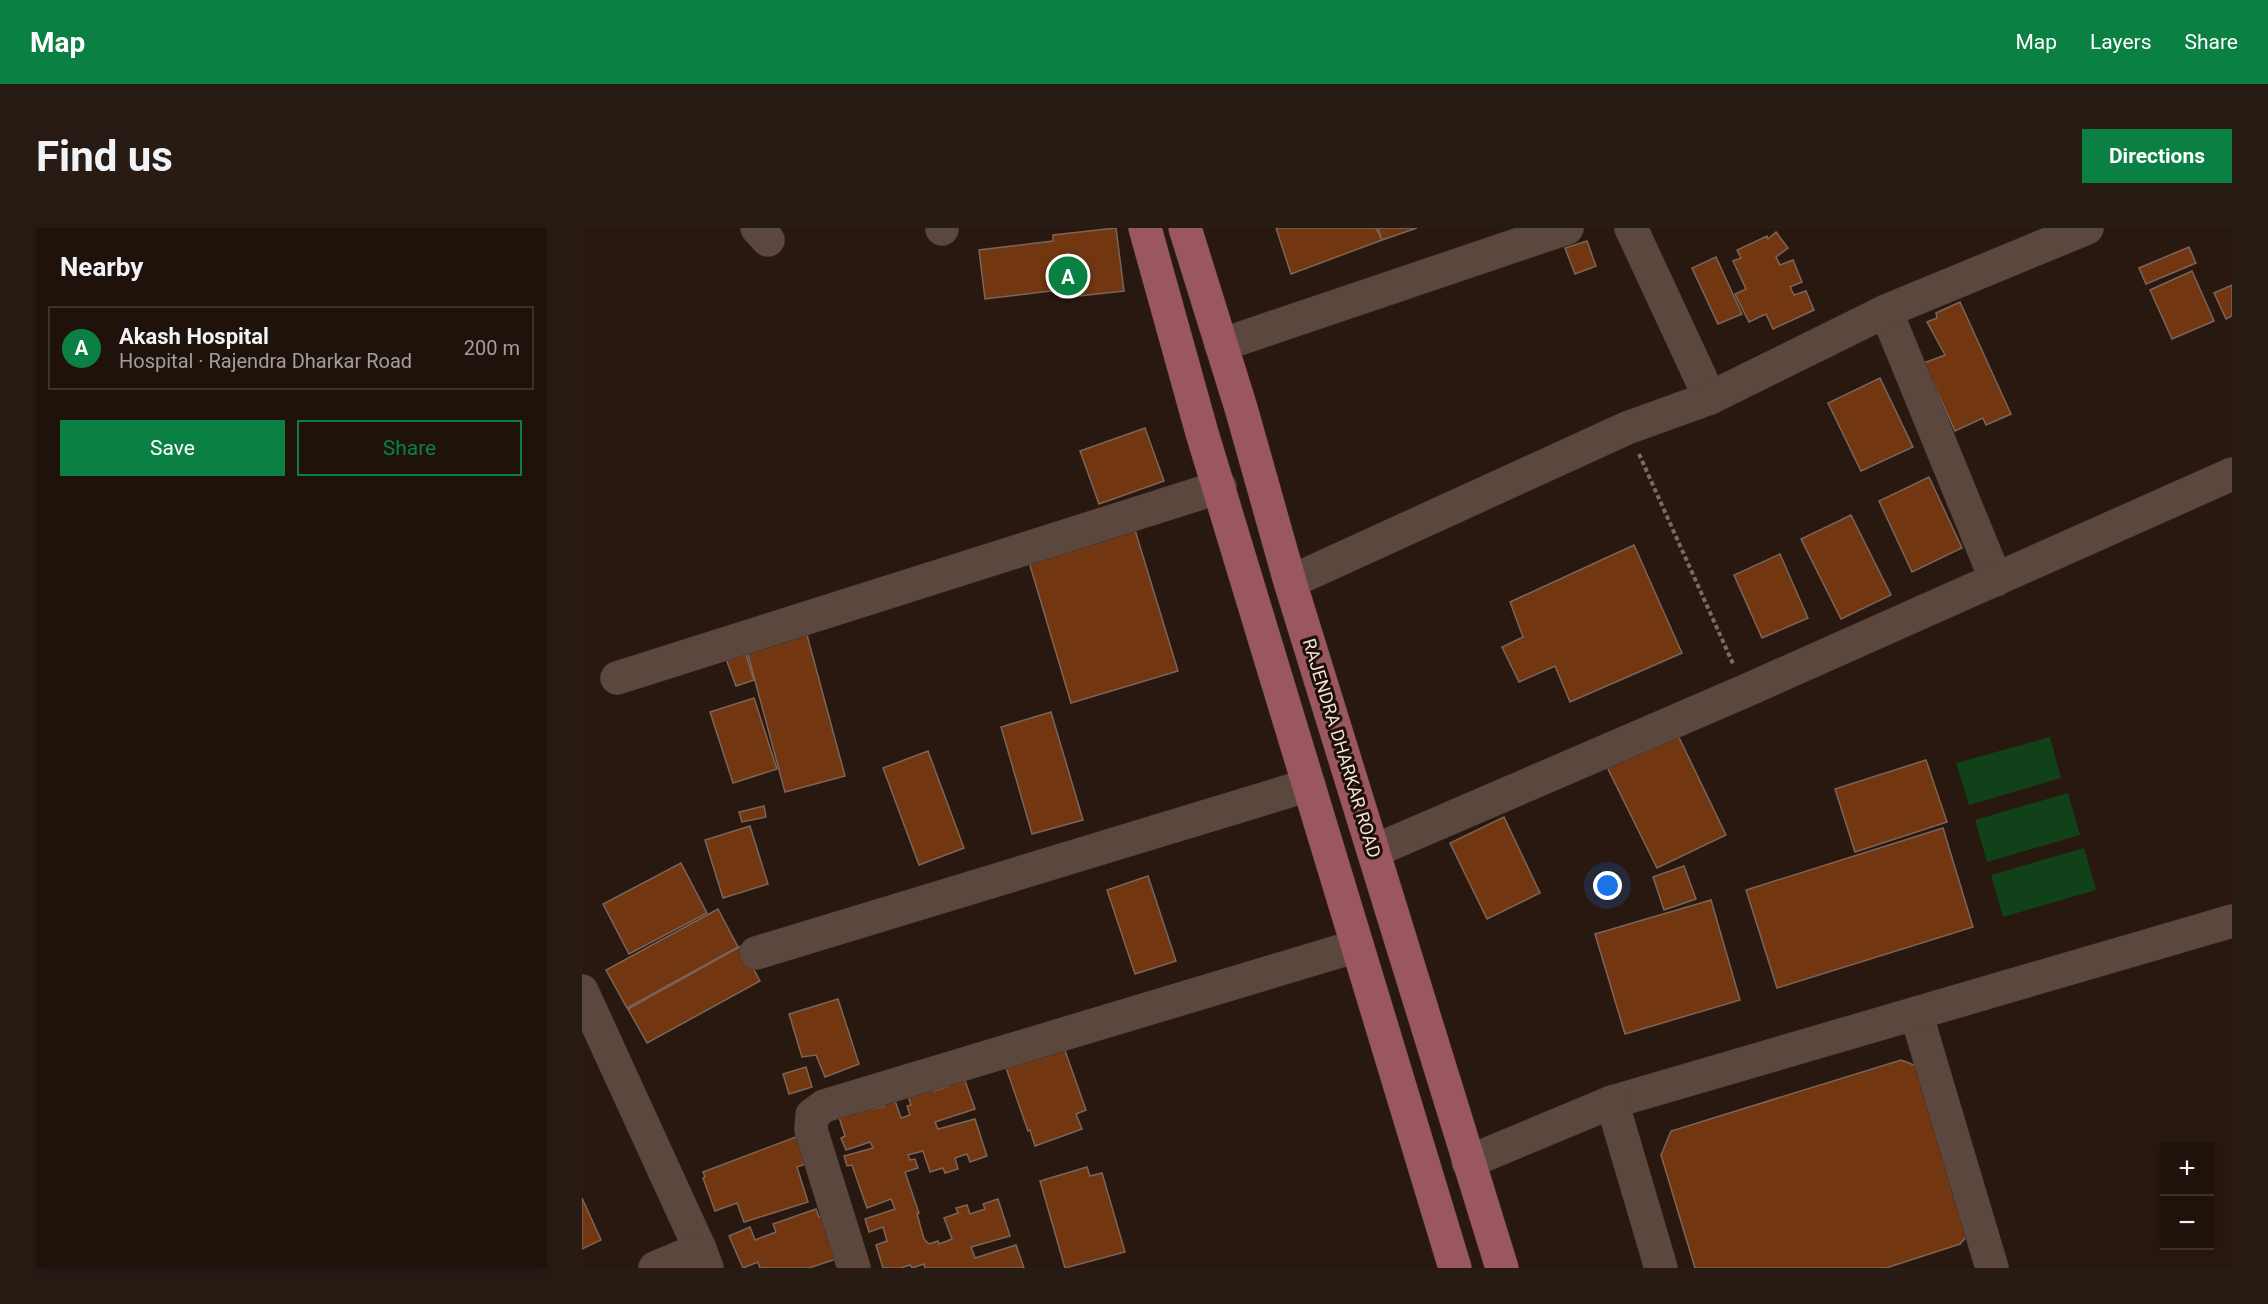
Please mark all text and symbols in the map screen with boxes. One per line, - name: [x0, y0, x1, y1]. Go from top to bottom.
- text: Map: [30, 26, 85, 59]
- text: Map: [2015, 30, 2057, 54]
- text: Layers: [2090, 30, 2151, 54]
- text: Share: [2184, 30, 2238, 54]
- button: Directions: [2082, 129, 2232, 183]
- text: Find us: [36, 132, 173, 181]
- text: Nearby: [60, 252, 143, 282]
- pin: A: [1048, 254, 1088, 298]
- text: Akash Hospital: [119, 324, 269, 349]
- text: A: [75, 336, 88, 360]
- text: 200 m: [464, 336, 520, 360]
- text: Hospital · Rajendra Dharkar Road: [119, 349, 412, 373]
- button: Save: [60, 420, 285, 476]
- button: Share: [297, 420, 522, 476]
- street label: RAJENDRA DHARKAR ROAD: [1299, 636, 1385, 860]
- your location: [1593, 871, 1622, 900]
- map controls: [2160, 1142, 2214, 1250]
- button: +: [2160, 1142, 2214, 1196]
- button: −: [2160, 1196, 2214, 1250]

